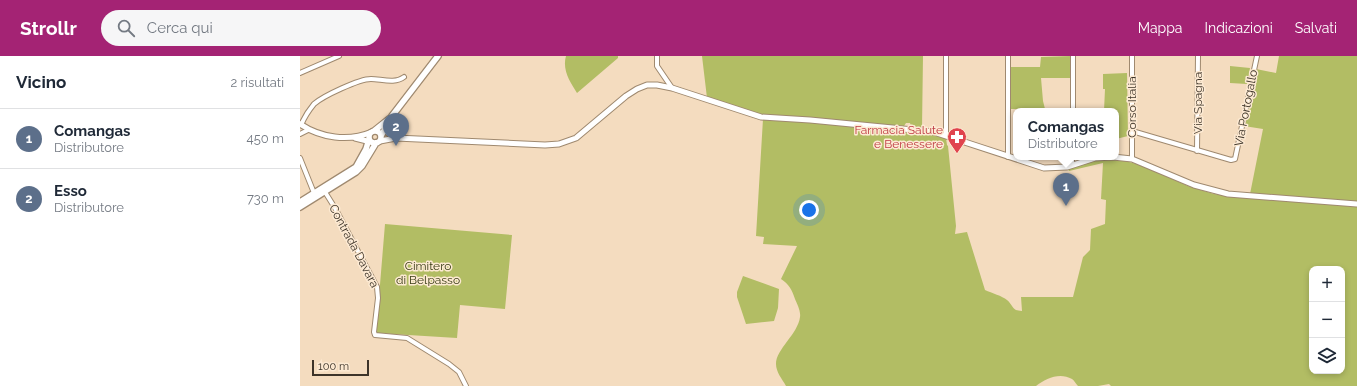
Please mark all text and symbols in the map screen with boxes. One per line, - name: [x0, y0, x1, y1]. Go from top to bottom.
- search box: [101, 10, 381, 46]
- text: Strollr: [20, 17, 77, 39]
- icon: search: [115, 17, 137, 39]
- text: Cerca qui: [147, 19, 213, 37]
- text: Mappa: [1138, 20, 1183, 36]
- text: Indicazioni: [1205, 20, 1273, 36]
- text: Salvati: [1295, 20, 1337, 36]
- street label: Via Portogallo: [1232, 69, 1260, 147]
- text: Vicino: [16, 72, 66, 92]
- street label: Via Spagna: [1191, 72, 1205, 134]
- text: 2 risultati: [230, 75, 284, 90]
- street label: Corso Italia: [1125, 76, 1139, 138]
- popup: [1013, 108, 1119, 160]
- pin: 2: [383, 113, 409, 146]
- text: Comangas: [1028, 118, 1104, 136]
- text: Comangas: [54, 122, 131, 140]
- place label: Farmacia Salute e Benessere: [854, 123, 943, 151]
- pharmacy icon: Farmacia Salute e Benessere: [946, 126, 968, 154]
- text: 1: [26, 131, 32, 146]
- text: 450 m: [247, 131, 284, 146]
- text: Distributore: [1028, 136, 1098, 151]
- text: Distributore: [54, 140, 124, 155]
- pin: 1: [1053, 173, 1079, 206]
- text: Esso: [54, 182, 87, 200]
- text: 2: [25, 191, 33, 206]
- text: 730 m: [247, 191, 284, 206]
- text: Distributore: [54, 200, 124, 215]
- your location: [799, 200, 819, 220]
- street label: Contrada Davara: [326, 202, 382, 290]
- park label: Cimitero di Belpasso: [396, 259, 460, 287]
- map controls: [1309, 266, 1345, 374]
- button: +: [1309, 266, 1345, 302]
- button: −: [1309, 302, 1345, 338]
- button: layers: [1309, 338, 1345, 374]
- scale bar: [312, 358, 369, 377]
- text: 100 m: [318, 360, 349, 373]

